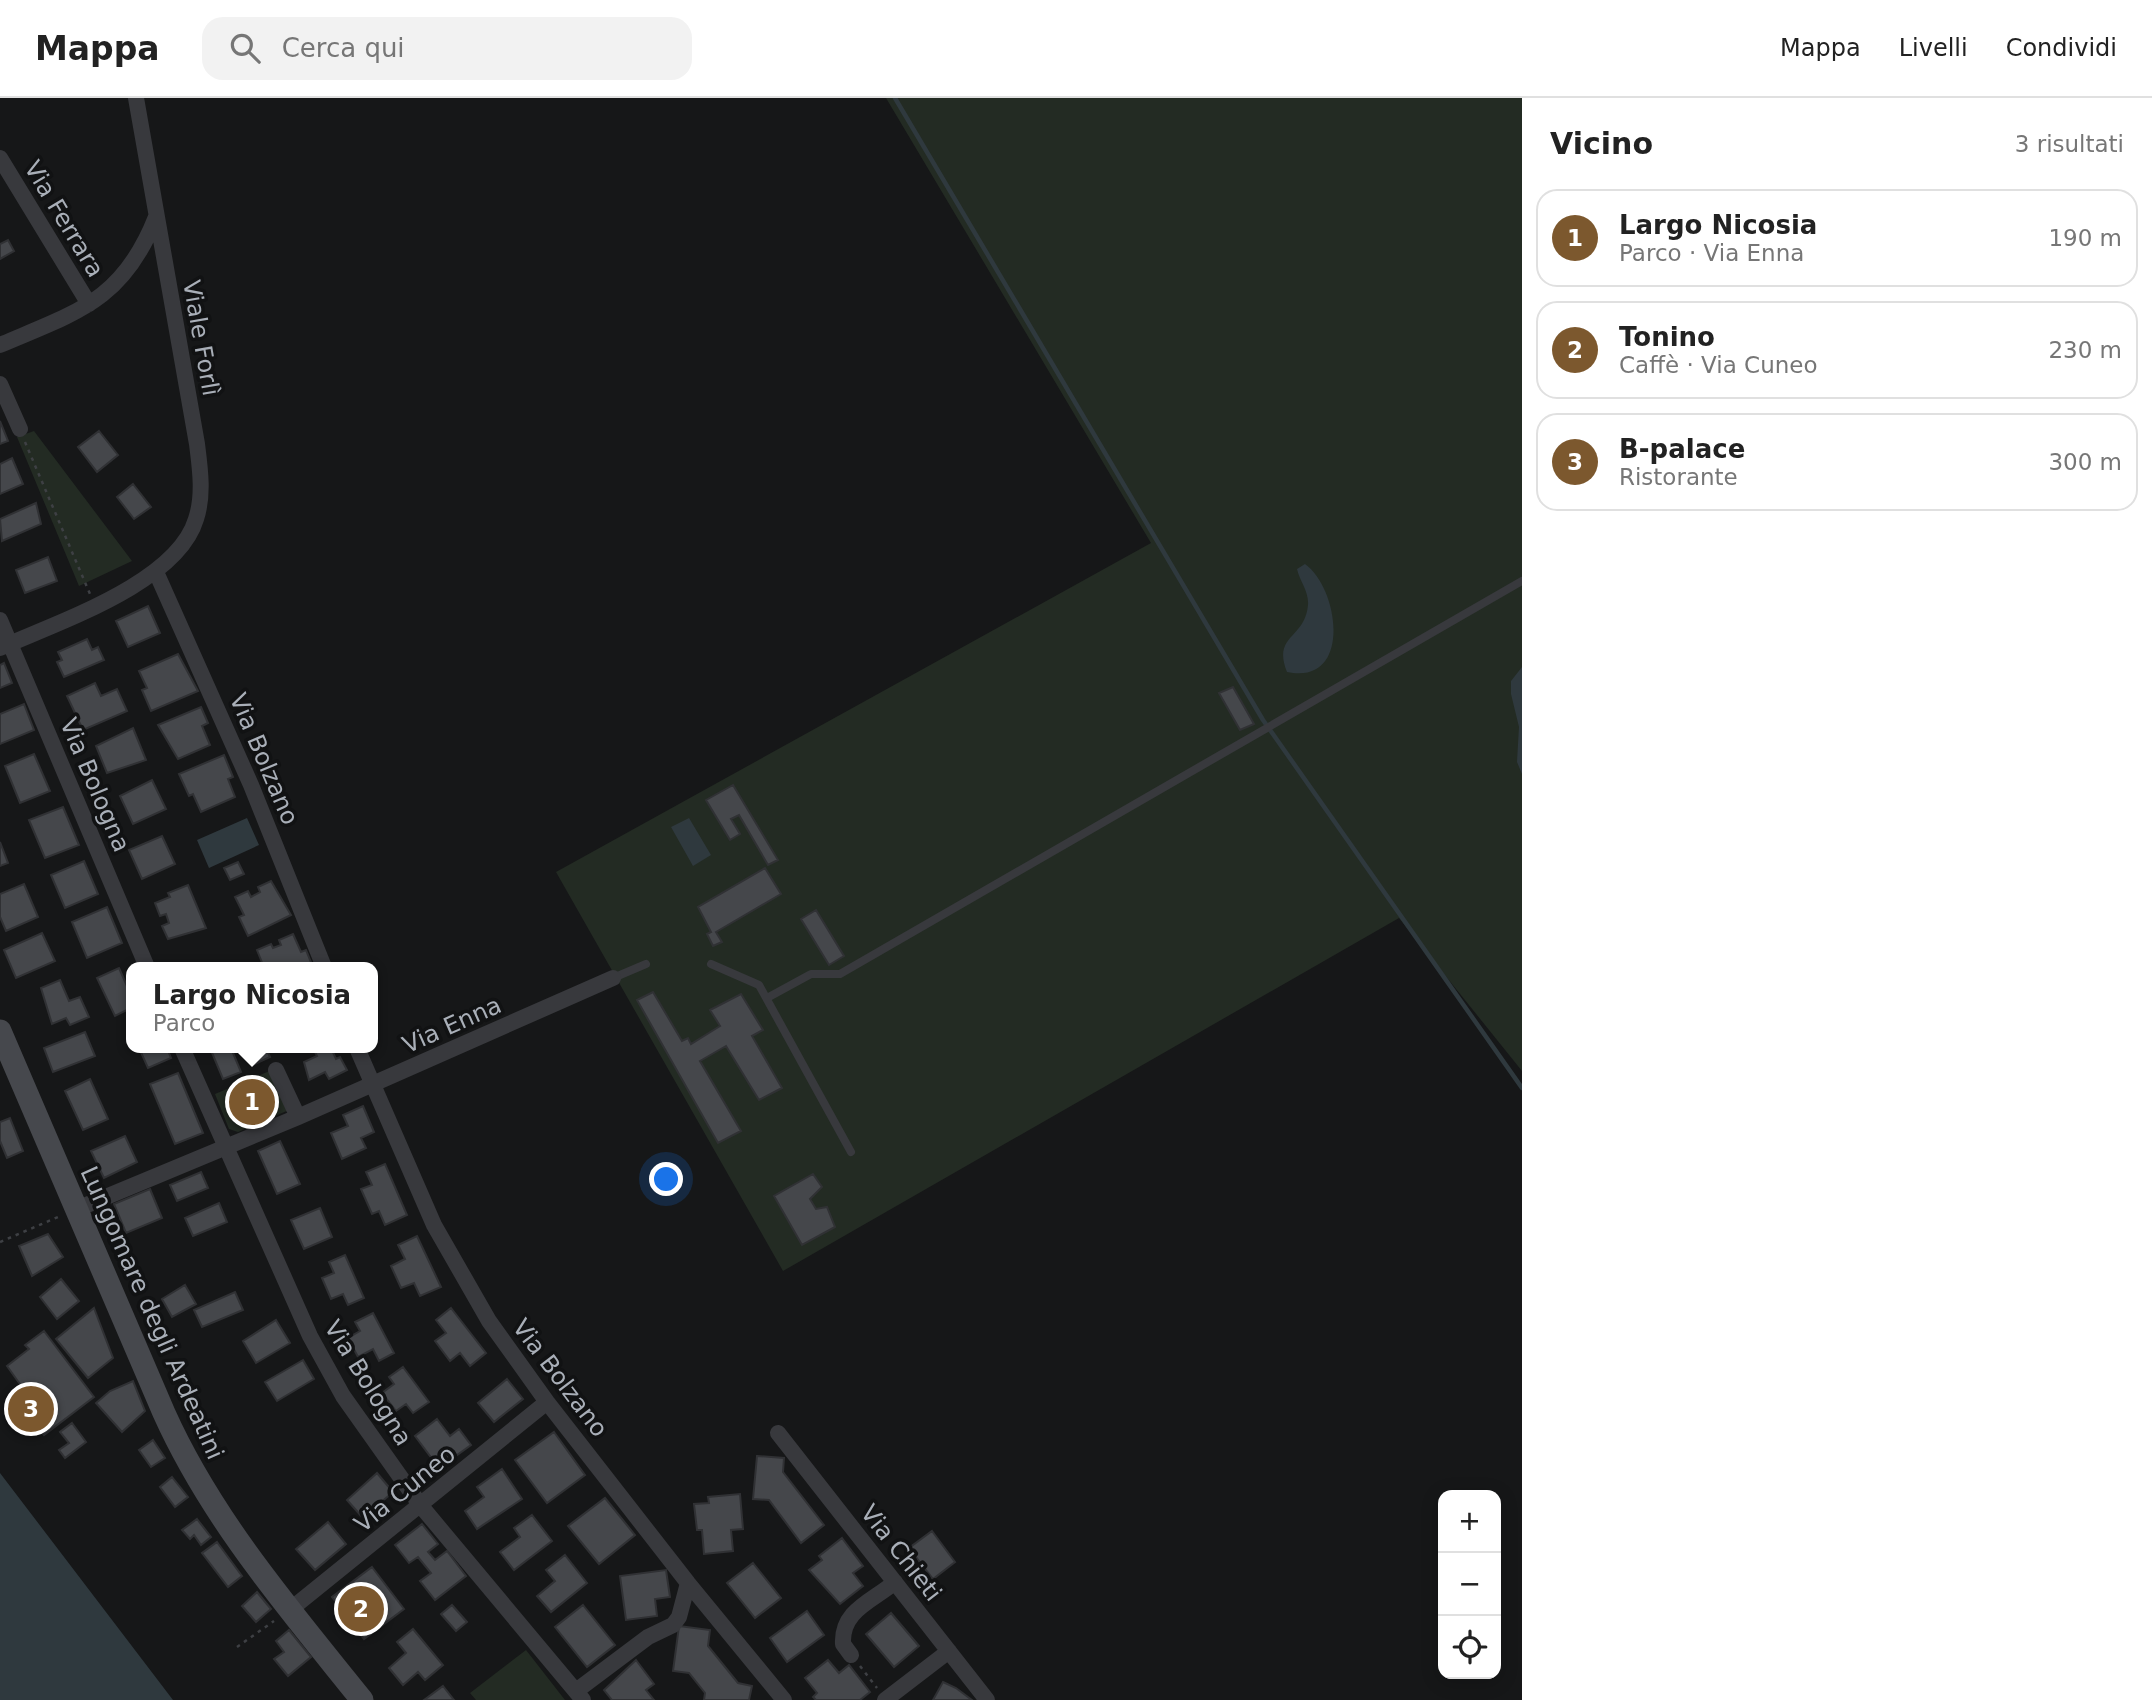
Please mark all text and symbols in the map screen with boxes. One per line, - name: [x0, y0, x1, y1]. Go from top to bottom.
- search box: [202, 17, 692, 80]
- text: Mappa: [35, 29, 160, 68]
- icon: search: [226, 29, 264, 67]
- text: Cerca qui: [282, 33, 405, 63]
- text: Mappa: [1780, 34, 1861, 62]
- text: Livelli: [1899, 34, 1968, 62]
- text: Condividi: [2006, 34, 2117, 62]
- text: Vicino: [1550, 126, 1653, 161]
- text: 3 risultati: [2015, 131, 2124, 157]
- street label: Via Ferrara: [18, 156, 110, 282]
- text: Largo Nicosia: [1619, 210, 1817, 240]
- text: 1: [1567, 225, 1583, 251]
- text: 190 m: [2048, 225, 2122, 251]
- text: Parco · Via Enna: [1619, 240, 1804, 266]
- street label: Viale Forlì: [177, 278, 225, 398]
- text: Tonino: [1619, 322, 1715, 352]
- text: 2: [1567, 337, 1583, 363]
- text: 230 m: [2048, 337, 2122, 363]
- text: Caffè · Via Cuneo: [1619, 352, 1818, 378]
- text: B-palace: [1619, 434, 1745, 464]
- text: 3: [1567, 449, 1583, 475]
- text: 300 m: [2048, 449, 2122, 475]
- text: Ristorante: [1619, 464, 1738, 490]
- street label: Via Bolzano: [224, 689, 304, 829]
- street label: Via Bologna: [54, 714, 136, 856]
- popup: [126, 962, 378, 1053]
- text: Largo Nicosia: [153, 980, 351, 1010]
- street label: Via Enna: [398, 991, 506, 1059]
- text: Parco: [153, 1010, 215, 1036]
- pin: 1: [229, 1076, 275, 1128]
- street label: Lungomare degli Ardeatini: [75, 1162, 229, 1464]
- your location: [649, 1162, 683, 1196]
- street label: Via Bolzano: [507, 1314, 613, 1442]
- street label: Via Bologna: [318, 1315, 418, 1451]
- pin: 3: [8, 1383, 54, 1435]
- street label: Via Cuneo: [349, 1440, 461, 1538]
- map controls: [1438, 1490, 1501, 1679]
- button: +: [1438, 1490, 1501, 1553]
- street label: Via Chieti: [855, 1499, 947, 1607]
- button: −: [1438, 1553, 1501, 1616]
- pin: 2: [338, 1583, 384, 1635]
- button: locate: [1438, 1616, 1501, 1679]

